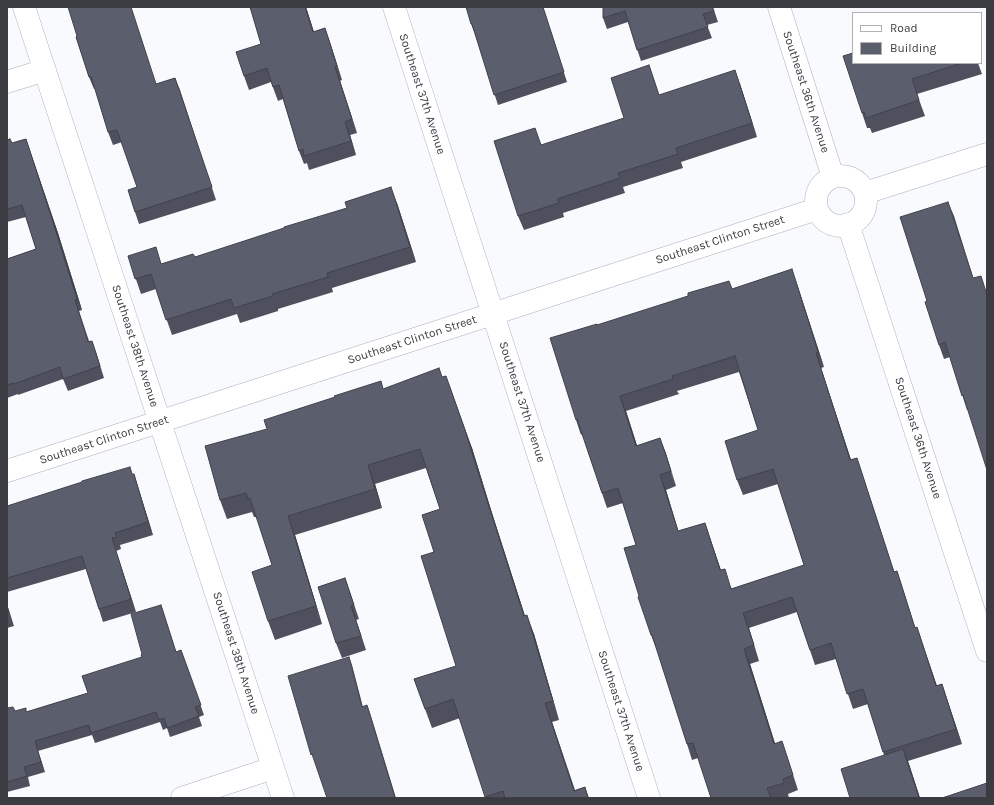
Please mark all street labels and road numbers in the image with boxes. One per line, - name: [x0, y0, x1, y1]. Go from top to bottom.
- street label: Southeast 36th Avenue: [779, 29, 833, 155]
- street label: Southeast 37th Avenue: [396, 32, 448, 156]
- street label: Southeast Clinton Street: [654, 212, 786, 268]
- street label: Southeast 38th Avenue: [108, 283, 162, 409]
- street label: Southeast Clinton Street: [346, 312, 478, 368]
- street label: Southeast 37th Avenue: [496, 340, 548, 464]
- street label: Southeast 36th Avenue: [891, 375, 945, 501]
- street label: Southeast Clinton Street: [38, 412, 170, 468]
- street label: Southeast 38th Avenue: [209, 590, 263, 716]
- street label: Southeast 37th Avenue: [595, 649, 647, 773]

